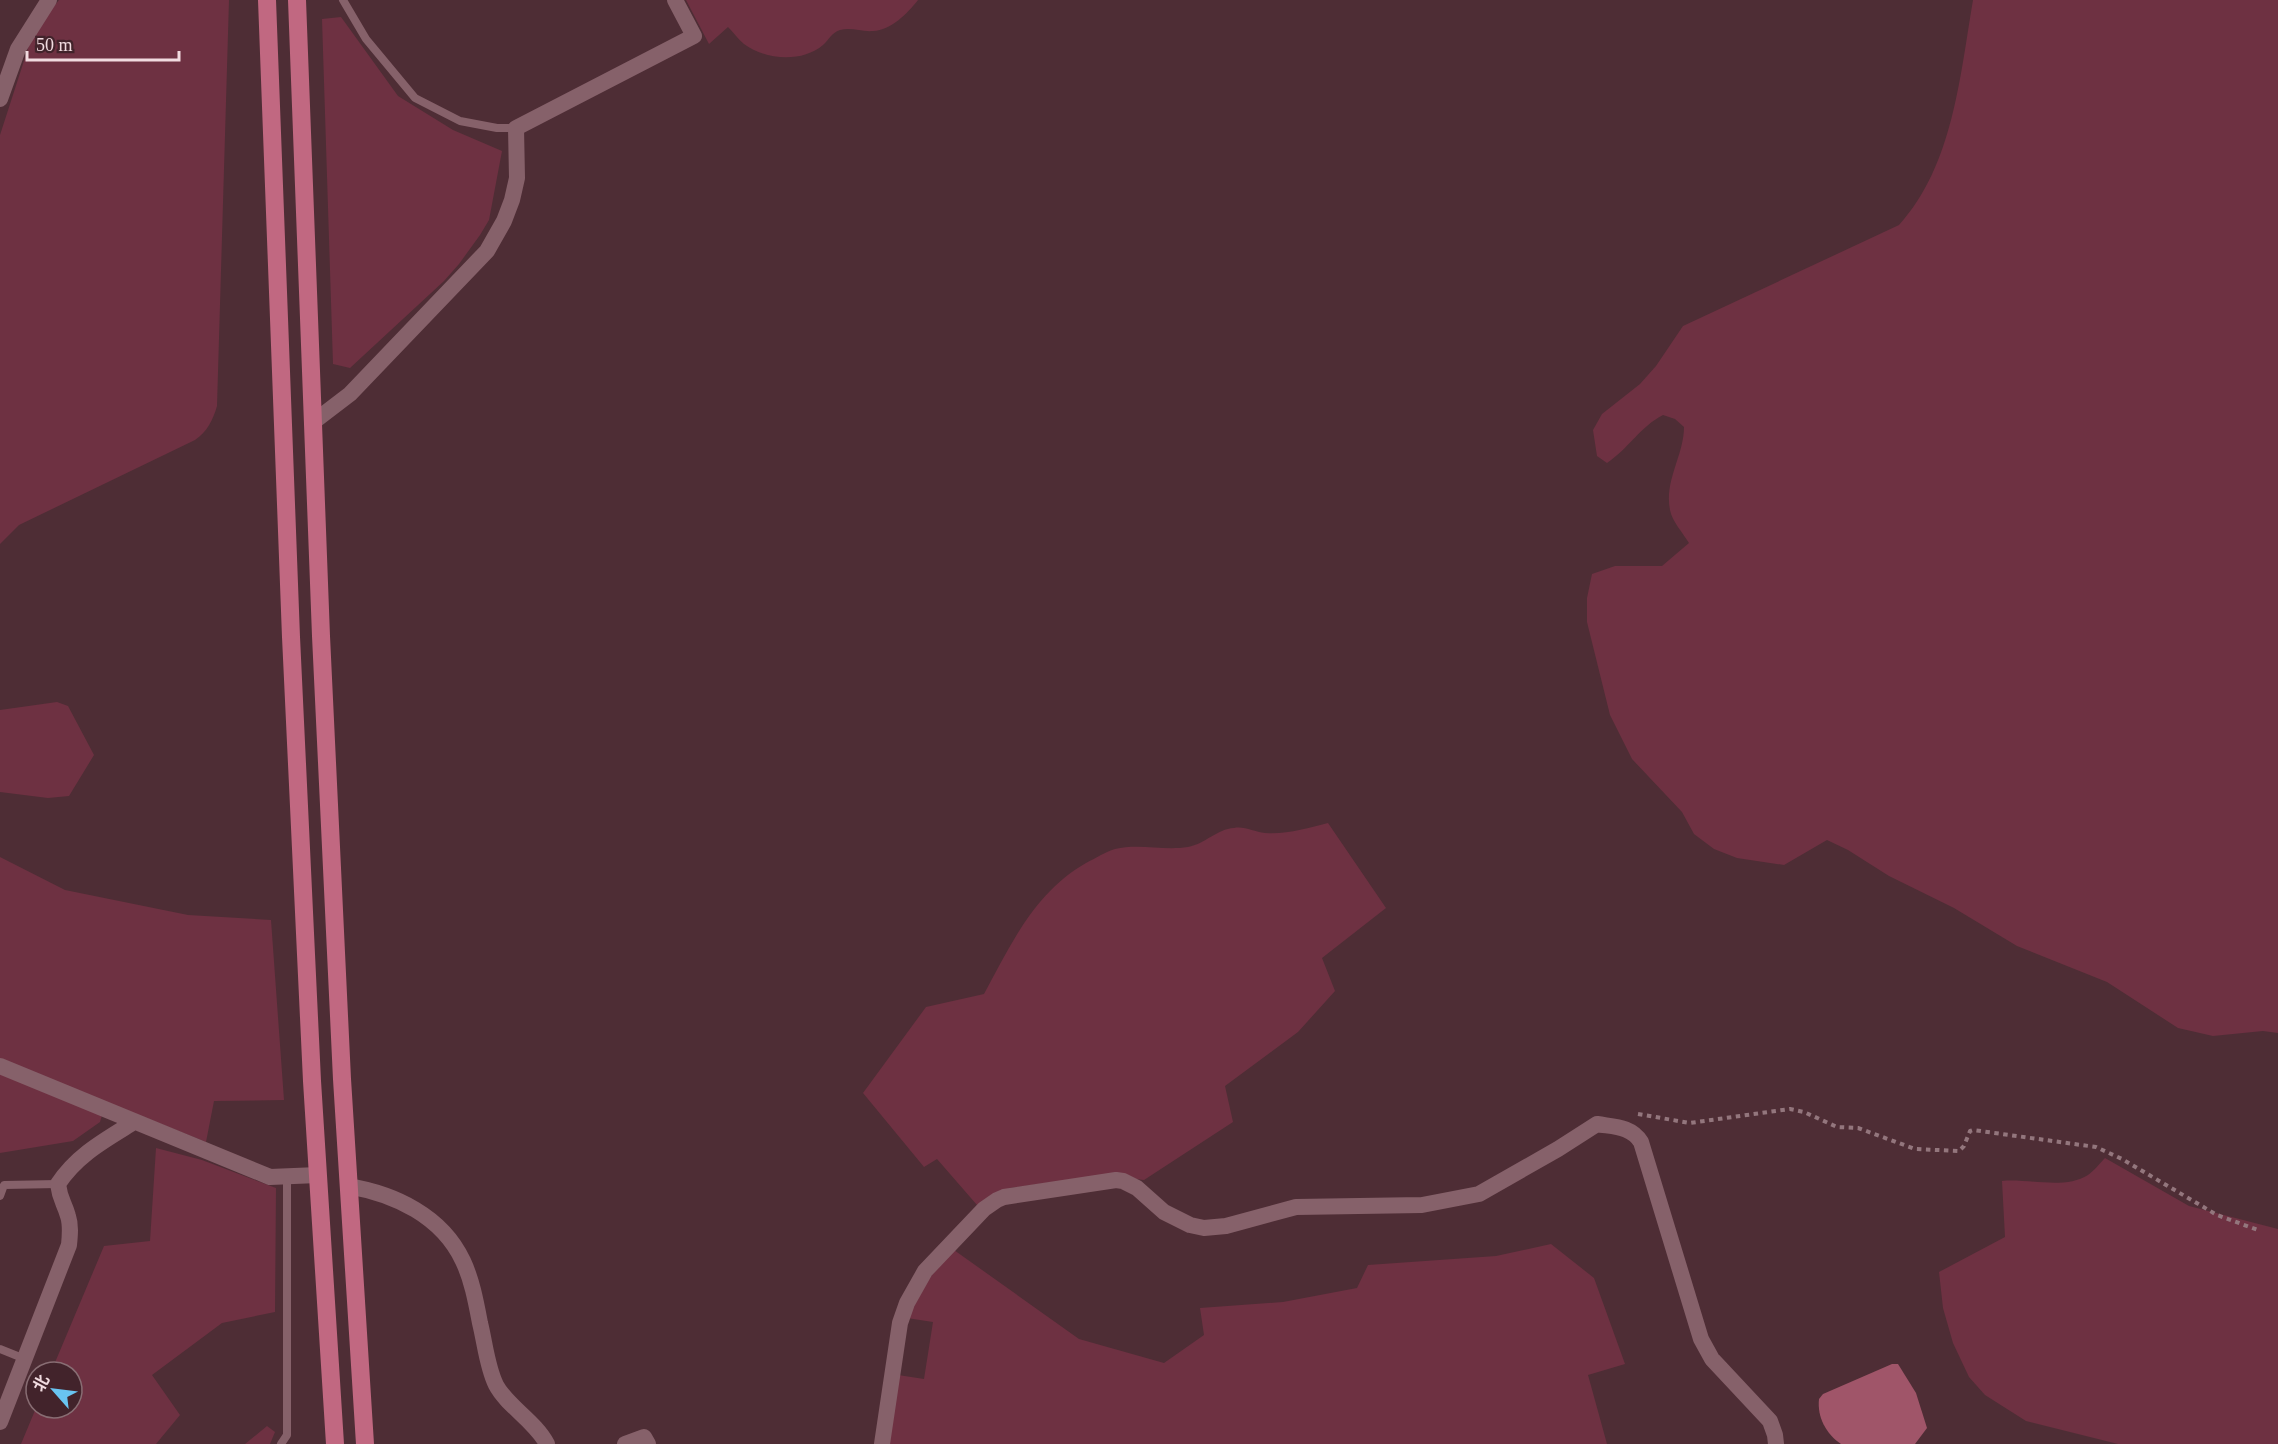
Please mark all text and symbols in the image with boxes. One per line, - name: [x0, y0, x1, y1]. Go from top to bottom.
- scale bar: [27, 24, 178, 62]
- text: 50 m: [36, 35, 73, 55]
- north arrow: [24, 1360, 84, 1420]
- text: 北: [30, 1372, 52, 1394]

